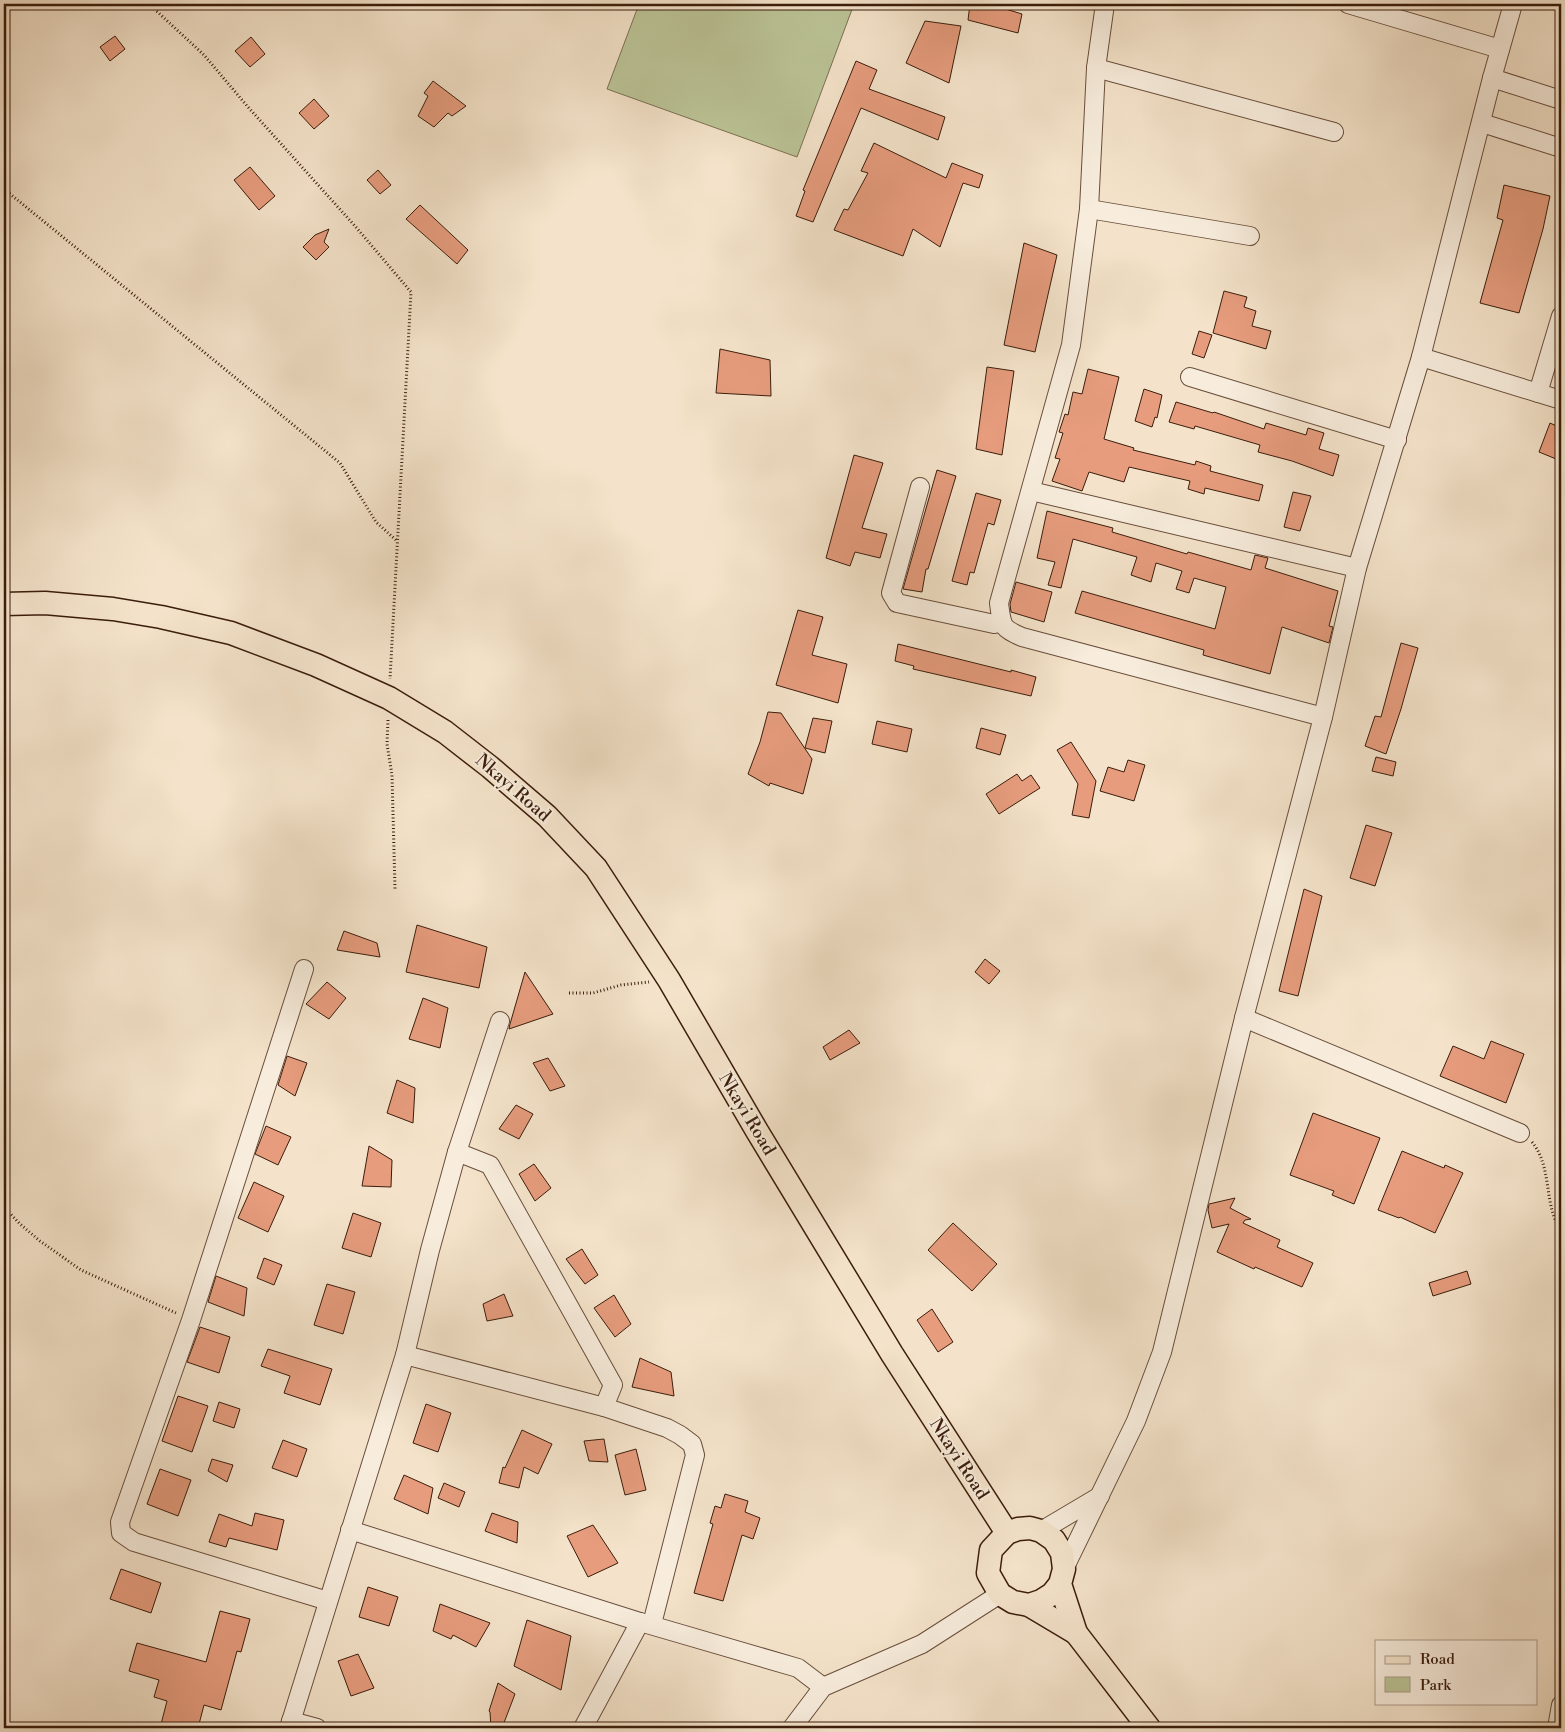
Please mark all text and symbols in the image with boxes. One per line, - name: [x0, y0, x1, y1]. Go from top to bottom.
- street label: Nkayi Road: [471, 749, 556, 828]
- street label: Nkayi Road: [713, 1068, 781, 1160]
- street label: Nkayi Road: [924, 1414, 994, 1505]
- legend: [1375, 1640, 1538, 1704]
- text: Road: [1420, 1650, 1455, 1669]
- text: Park: [1420, 1676, 1452, 1695]

